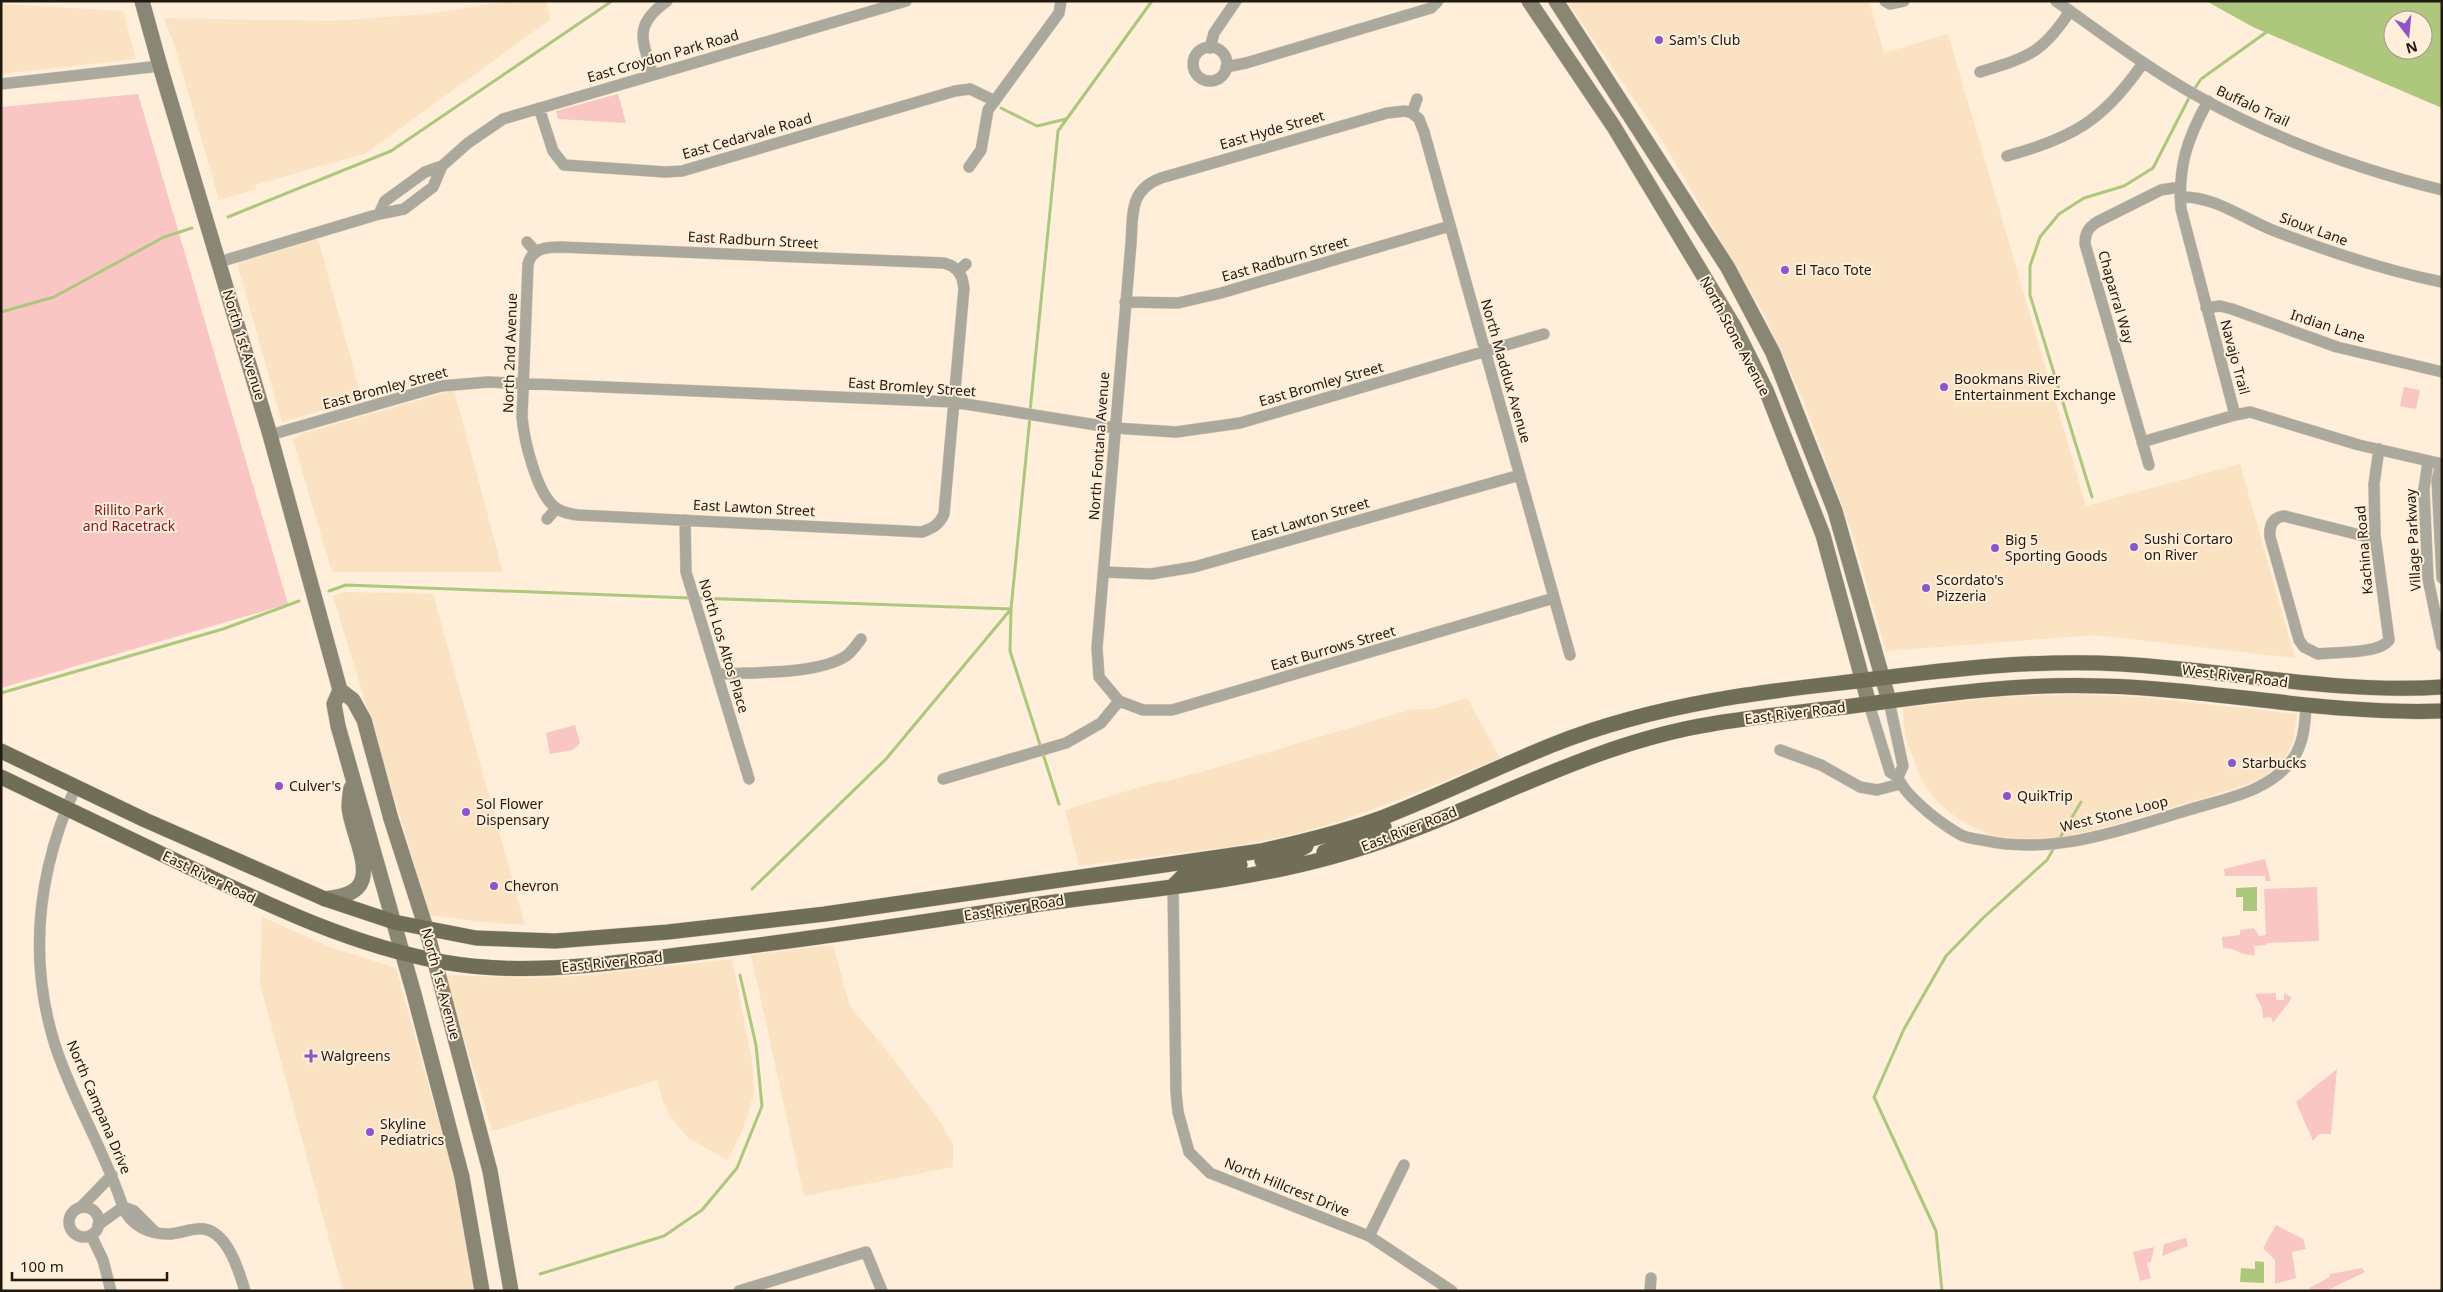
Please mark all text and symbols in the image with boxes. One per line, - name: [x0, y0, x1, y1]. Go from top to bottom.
- north arrow: [2383, 10, 2433, 60]
- street label: East Croydon Park Road: [585, 25, 741, 86]
- place label: Sam's Club: [1669, 30, 1740, 49]
- marker: Sam's Club: [1653, 34, 1665, 46]
- text: N: [2404, 37, 2420, 59]
- street label: Buffalo Trail: [2214, 80, 2293, 131]
- street label: East Hyde Street: [1217, 106, 1326, 154]
- street label: East Cedarvale Road: [680, 108, 814, 163]
- street label: Sioux Lane: [2277, 207, 2351, 250]
- street label: East Radburn Street: [687, 227, 819, 252]
- street label: East Radburn Street: [1219, 231, 1350, 286]
- street label: Chaparral Way: [2094, 248, 2139, 346]
- place label: El Taco Tote: [1795, 260, 1872, 279]
- marker: El Taco Tote: [1779, 264, 1791, 276]
- street label: North Stone Avenue: [1696, 273, 1775, 399]
- street label: North 1st Avenue: [219, 287, 270, 403]
- street label: North 2nd Avenue: [498, 292, 521, 413]
- street label: North Maddux Avenue: [1477, 297, 1536, 445]
- street label: Indian Lane: [2288, 305, 2368, 347]
- street label: Navajo Trail: [2216, 317, 2255, 396]
- street label: East Bromley Street: [1257, 357, 1385, 410]
- street label: East Bromley Street: [320, 362, 449, 413]
- place label: Bookmans River Entertainment Exchange: [1954, 369, 2116, 404]
- street label: North Fontana Avenue: [1084, 371, 1113, 521]
- street label: East Bromley Street: [847, 373, 977, 400]
- marker: Bookmans River Entertainment Exchange: [1938, 381, 1950, 393]
- street label: Village Parkway: [2400, 487, 2425, 592]
- street label: East Lawton Street: [1249, 493, 1371, 544]
- street label: East Lawton Street: [693, 495, 816, 520]
- park label: Rillito Park and Racetrack: [83, 500, 176, 535]
- street label: Kachina Road: [2350, 505, 2377, 595]
- place label: Sushi Cortaro on River: [2144, 529, 2233, 564]
- place label: Big 5 Sporting Goods: [2005, 530, 2108, 565]
- marker: Sushi Cortaro on River: [2128, 541, 2140, 553]
- marker: Big 5 Sporting Goods: [1989, 542, 2001, 554]
- place label: Scordato's Pizzeria: [1936, 570, 2004, 605]
- street label: North Los Altos Place: [695, 576, 754, 715]
- marker: Scordato's Pizzeria: [1920, 582, 1932, 594]
- street label: East Burrows Street: [1268, 621, 1397, 674]
- street label: West River Road: [2181, 660, 2289, 691]
- street label: East River Road: [1743, 697, 1846, 728]
- place label: Starbucks: [2242, 753, 2307, 772]
- marker: Starbucks: [2226, 757, 2238, 769]
- place label: Culver's: [289, 776, 341, 795]
- marker: Culver's: [273, 780, 285, 792]
- place label: QuikTrip: [2017, 786, 2073, 805]
- marker: QuikTrip: [2001, 790, 2013, 802]
- street label: West Stone Loop: [2058, 791, 2170, 836]
- place label: Sol Flower Dispensary: [476, 794, 550, 829]
- street label: East River Road: [1358, 801, 1460, 856]
- marker: Sol Flower Dispensary: [460, 806, 472, 818]
- street label: East River Road: [159, 846, 259, 907]
- place label: Chevron: [504, 876, 559, 895]
- marker: Chevron: [488, 880, 500, 892]
- street label: East River Road: [962, 890, 1066, 925]
- street label: North 1st Avenue: [417, 926, 466, 1042]
- street label: East River Road: [561, 947, 663, 976]
- street label: North Campana Drive: [63, 1037, 136, 1177]
- place label: Walgreens: [321, 1046, 391, 1065]
- marker: Walgreens: [305, 1050, 317, 1062]
- place label: Skyline Pediatrics: [380, 1114, 445, 1149]
- marker: Skyline Pediatrics: [364, 1126, 376, 1138]
- street label: North Hillcrest Drive: [1222, 1153, 1353, 1220]
- scale bar: [12, 1250, 168, 1282]
- text: 100 m: [20, 1256, 64, 1276]

